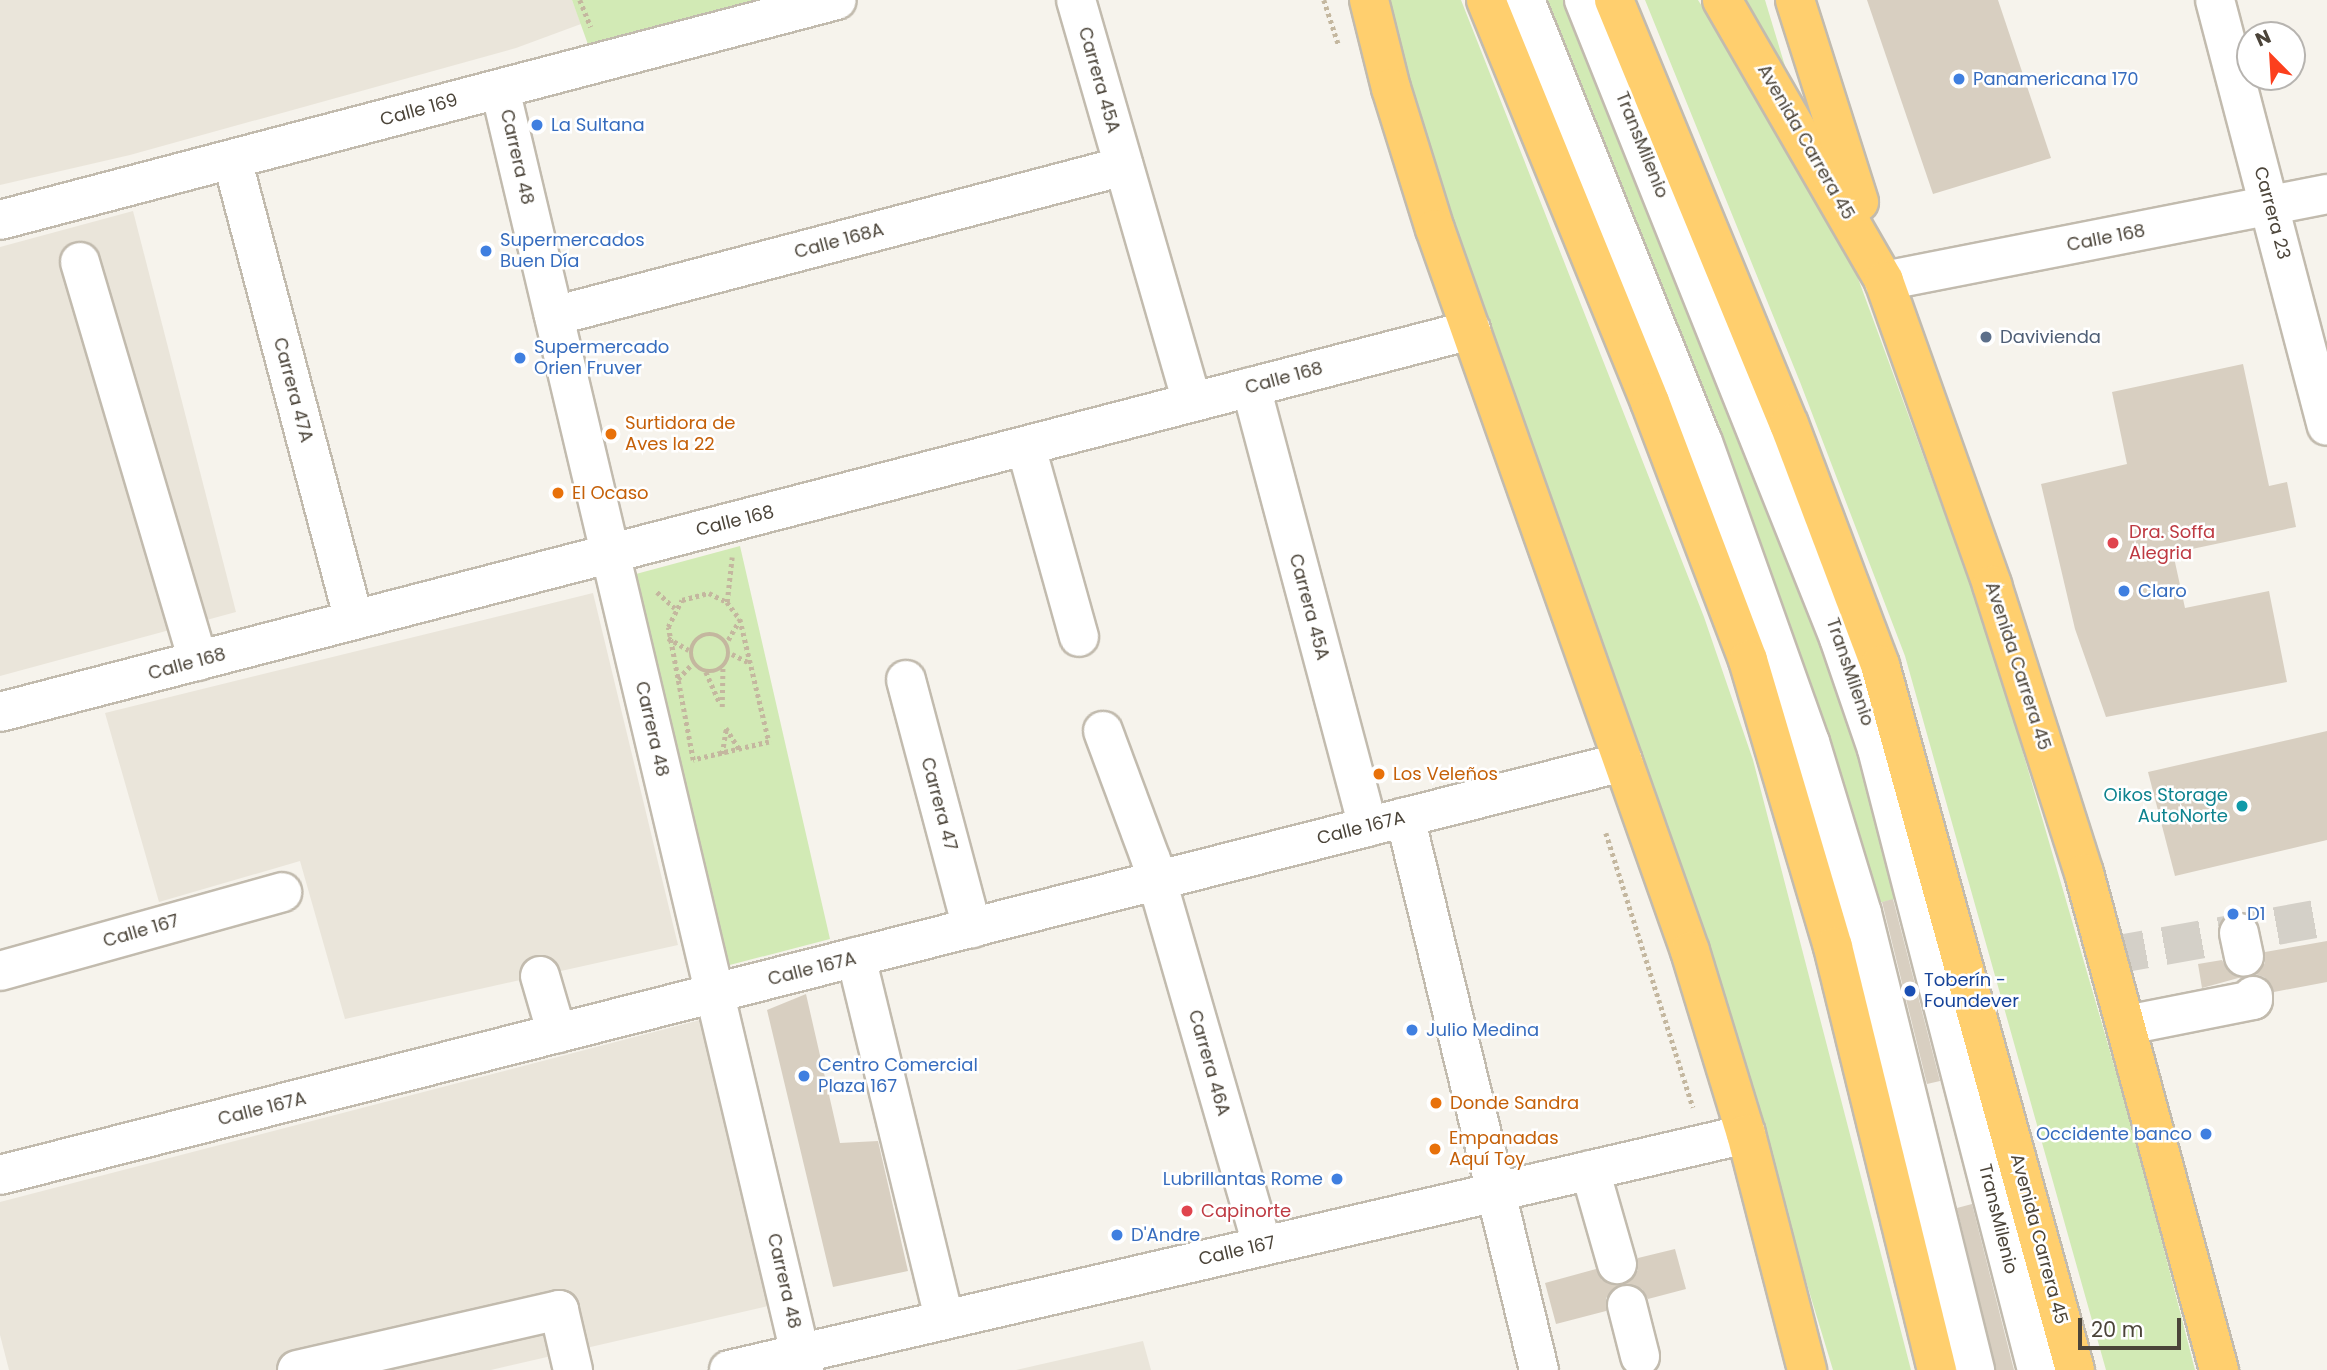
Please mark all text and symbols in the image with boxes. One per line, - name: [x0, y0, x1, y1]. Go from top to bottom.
- north arrow: [2236, 21, 2306, 91]
- text: N: [2251, 23, 2275, 53]
- street label: Carrera 45A: [1074, 25, 1124, 135]
- street label: Avenida Carrera 45: [1753, 61, 1859, 223]
- place label: Panamericana 170: [1973, 68, 2139, 90]
- marker: Panamericana 170: [1951, 71, 1967, 87]
- street label: Calle 169: [378, 89, 460, 131]
- street label: TransMilenio: [1611, 89, 1673, 201]
- street label: Carrera 48: [496, 107, 538, 207]
- place label: La Sultana: [551, 114, 645, 136]
- marker: La Sultana: [529, 117, 545, 133]
- street label: Carrera 23: [2249, 164, 2295, 262]
- street label: Calle 168A: [792, 219, 886, 263]
- street label: Calle 168: [2065, 220, 2147, 256]
- place label: Supermercados Buen Día: [500, 230, 645, 272]
- marker: Supermercados Buen Día: [478, 243, 494, 259]
- place label: Davivienda: [2000, 326, 2101, 348]
- marker: Davivienda: [1978, 329, 1994, 345]
- street label: Carrera 47A: [269, 335, 317, 445]
- place label: Supermercado Orien Fruver: [534, 337, 669, 380]
- marker: Supermercado Orien Fruver: [512, 350, 528, 366]
- street label: Calle 168: [1243, 357, 1325, 399]
- place label: Surtidora de Aves la 22: [625, 413, 735, 456]
- marker: Surtidora de Aves la 22: [603, 426, 619, 442]
- place label: El Ocaso: [572, 482, 649, 504]
- marker: El Ocaso: [550, 485, 566, 501]
- street label: Calle 168: [694, 501, 776, 541]
- place label: Dra. Soffa Alegria: [2129, 522, 2215, 564]
- marker: Dra. Soffa Alegria: [2103, 533, 2123, 553]
- street label: Carrera 45A: [1284, 552, 1334, 662]
- street label: Avenida Carrera 45: [1981, 579, 2055, 753]
- place label: Claro: [2138, 580, 2187, 602]
- marker: Claro: [2116, 583, 2132, 599]
- street label: TransMilenio: [1821, 615, 1879, 729]
- street label: Calle 168: [146, 643, 228, 685]
- street label: Carrera 48: [631, 679, 673, 779]
- street label: Carrera 47: [916, 755, 962, 853]
- place label: Los Veleños: [1393, 763, 1498, 785]
- marker: Los Veleños: [1371, 766, 1387, 782]
- place label: Oikos Storage AutoNorte: [2104, 785, 2228, 828]
- marker: Oikos Storage AutoNorte: [2234, 798, 2250, 814]
- street label: Calle 167A: [1315, 807, 1407, 849]
- place label: D1: [2247, 903, 2265, 925]
- marker: D1: [2225, 906, 2241, 922]
- street label: Calle 167: [101, 910, 181, 952]
- street label: Calle 167A: [766, 948, 858, 990]
- place label: Toberín - Foundever: [1924, 970, 2019, 1012]
- marker: Toberín - Foundever: [1902, 983, 1918, 999]
- street label: Carrera 46A: [1184, 1008, 1234, 1118]
- place label: Julio Medina: [1426, 1019, 1539, 1041]
- marker: Julio Medina: [1404, 1022, 1420, 1038]
- place label: Centro Comercial Plaza 167: [818, 1055, 978, 1098]
- marker: Centro Comercial Plaza 167: [796, 1068, 812, 1084]
- street label: Calle 167A: [216, 1088, 308, 1130]
- place label: Donde Sandra: [1450, 1092, 1579, 1114]
- marker: Donde Sandra: [1428, 1095, 1444, 1111]
- place label: Occidente banco: [2036, 1123, 2192, 1145]
- marker: Occidente banco: [2198, 1126, 2214, 1142]
- place label: Empanadas Aquí Toy: [1449, 1128, 1559, 1170]
- marker: Empanadas Aquí Toy: [1427, 1141, 1443, 1157]
- street label: Avenida Carrera 45: [2006, 1151, 2072, 1327]
- street label: TransMilenio: [1974, 1162, 2022, 1276]
- place label: Lubrillantas Rome: [1163, 1168, 1323, 1190]
- marker: Lubrillantas Rome: [1329, 1171, 1345, 1187]
- place label: Capinorte: [1201, 1200, 1291, 1222]
- marker: Capinorte: [1179, 1203, 1195, 1219]
- place label: D'Andre: [1131, 1224, 1200, 1246]
- marker: D'Andre: [1109, 1227, 1125, 1243]
- street label: Carrera 48: [763, 1231, 805, 1331]
- street label: Calle 167: [1197, 1232, 1277, 1270]
- scale bar: [2082, 1304, 2185, 1348]
- text: 20 m: [2091, 1315, 2144, 1344]

